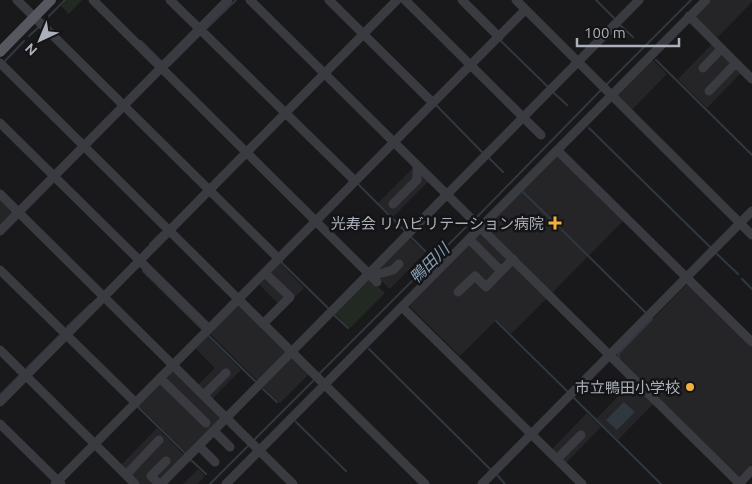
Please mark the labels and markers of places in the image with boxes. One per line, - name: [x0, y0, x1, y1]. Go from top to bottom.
- place label: 光寿会 リハビリテーション病院: [331, 215, 544, 232]
- marker: 光寿会 リハビリテーション病院: [548, 216, 562, 230]
- place label: 市立鴨田小学校: [575, 379, 680, 396]
- marker: 市立鴨田小学校: [684, 381, 696, 393]

